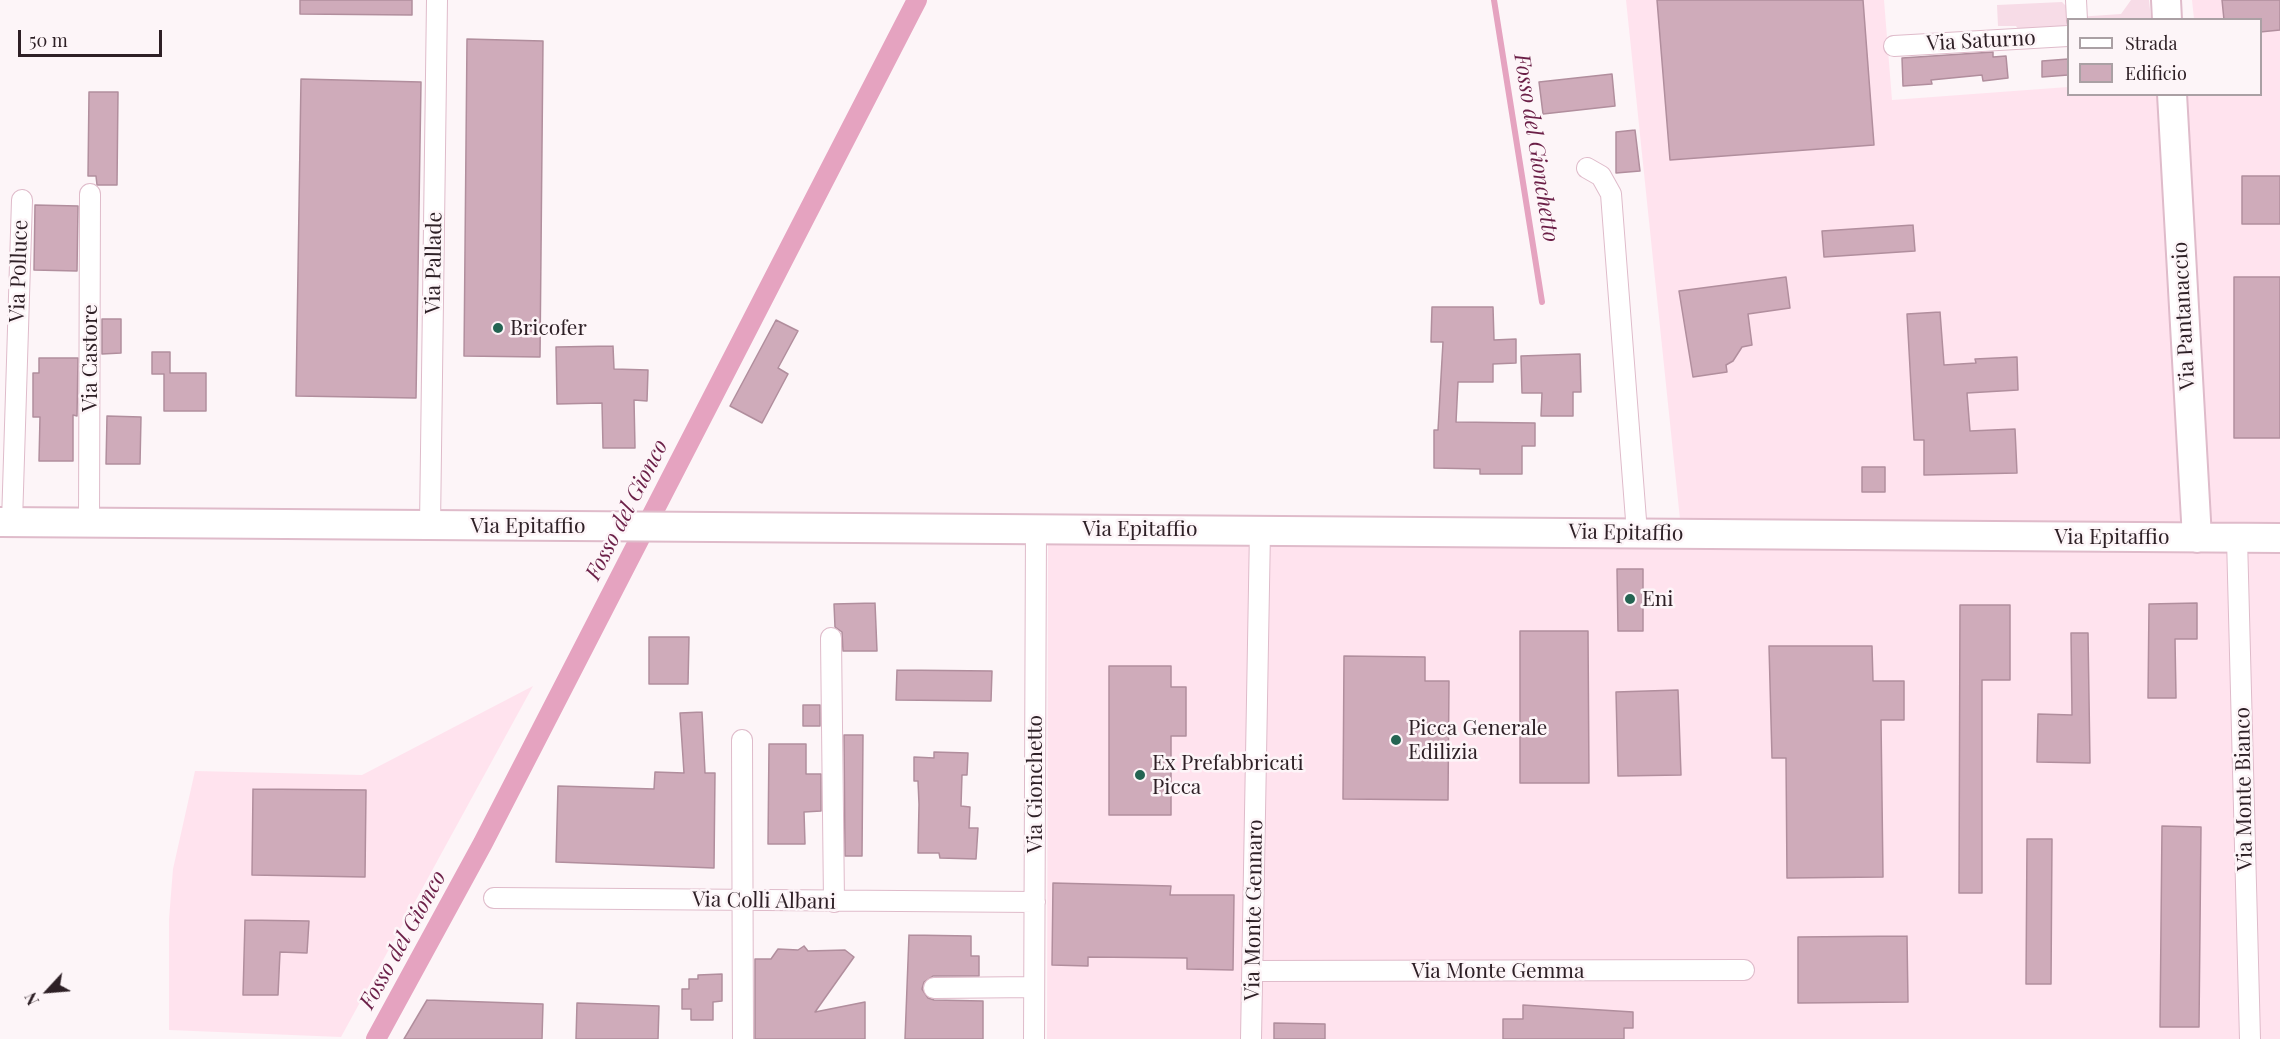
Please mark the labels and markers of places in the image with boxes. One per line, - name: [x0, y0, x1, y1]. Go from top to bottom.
- place label: Bricofer: [510, 315, 587, 341]
- marker: Bricofer: [491, 321, 505, 335]
- place label: Eni: [1642, 586, 1673, 612]
- marker: Eni: [1623, 592, 1637, 606]
- place label: Picca Generale Edilizia: [1408, 715, 1547, 765]
- marker: Picca Generale Edilizia: [1389, 733, 1403, 747]
- place label: Ex Prefabbricati Picca: [1152, 750, 1304, 800]
- marker: Ex Prefabbricati Picca: [1133, 768, 1147, 782]

